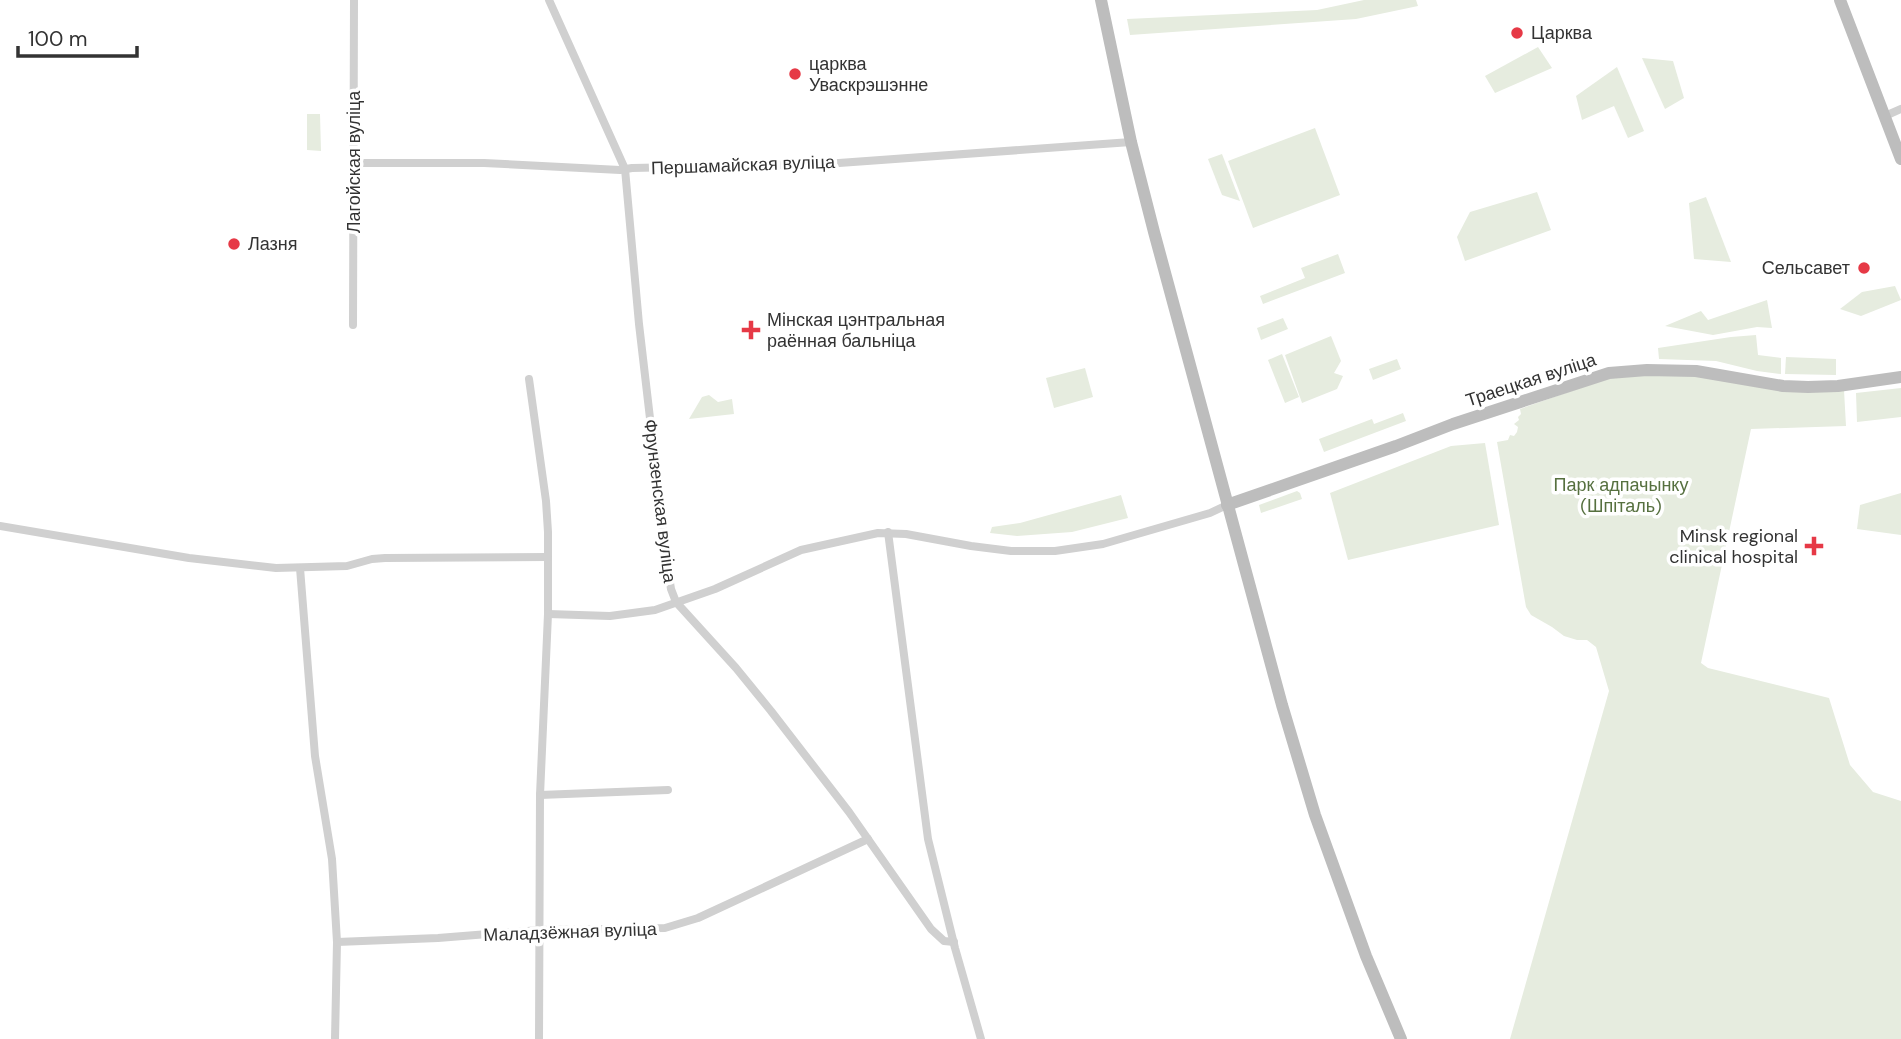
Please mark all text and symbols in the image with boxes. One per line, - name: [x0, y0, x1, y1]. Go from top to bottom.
- scale bar: [18, 14, 136, 58]
- place label: Царква: [1531, 21, 1593, 45]
- text: 100 m: [28, 25, 88, 53]
- marker: Царква: [1509, 25, 1525, 41]
- place label: царква Уваскрэшэнне: [809, 52, 928, 97]
- marker: царква Уваскрэшэнне: [787, 66, 803, 82]
- street label: Лагойская вуліца: [342, 90, 366, 233]
- street label: Першамайская вуліца: [651, 150, 836, 180]
- place label: Лазня: [248, 232, 298, 256]
- marker: Лазня: [226, 236, 242, 252]
- place label: Сельсавет: [1762, 256, 1850, 280]
- marker: Сельсавет: [1856, 260, 1872, 276]
- place label: Мінская цэнтральная раённая бальніца: [767, 308, 945, 353]
- marker: Мінская цэнтральная раённая бальніца: [741, 320, 761, 340]
- street label: Траецкая вуліца: [1463, 347, 1600, 412]
- street label: Фрунзенская вуліца: [638, 418, 682, 585]
- park label: Парк адпачынку (Шпіталь): [1554, 473, 1688, 518]
- place label: Minsk regional clinical hospital: [1669, 524, 1798, 569]
- marker: Minsk regional clinical hospital: [1804, 536, 1824, 556]
- street label: Маладзёжная вуліца: [483, 917, 658, 947]

